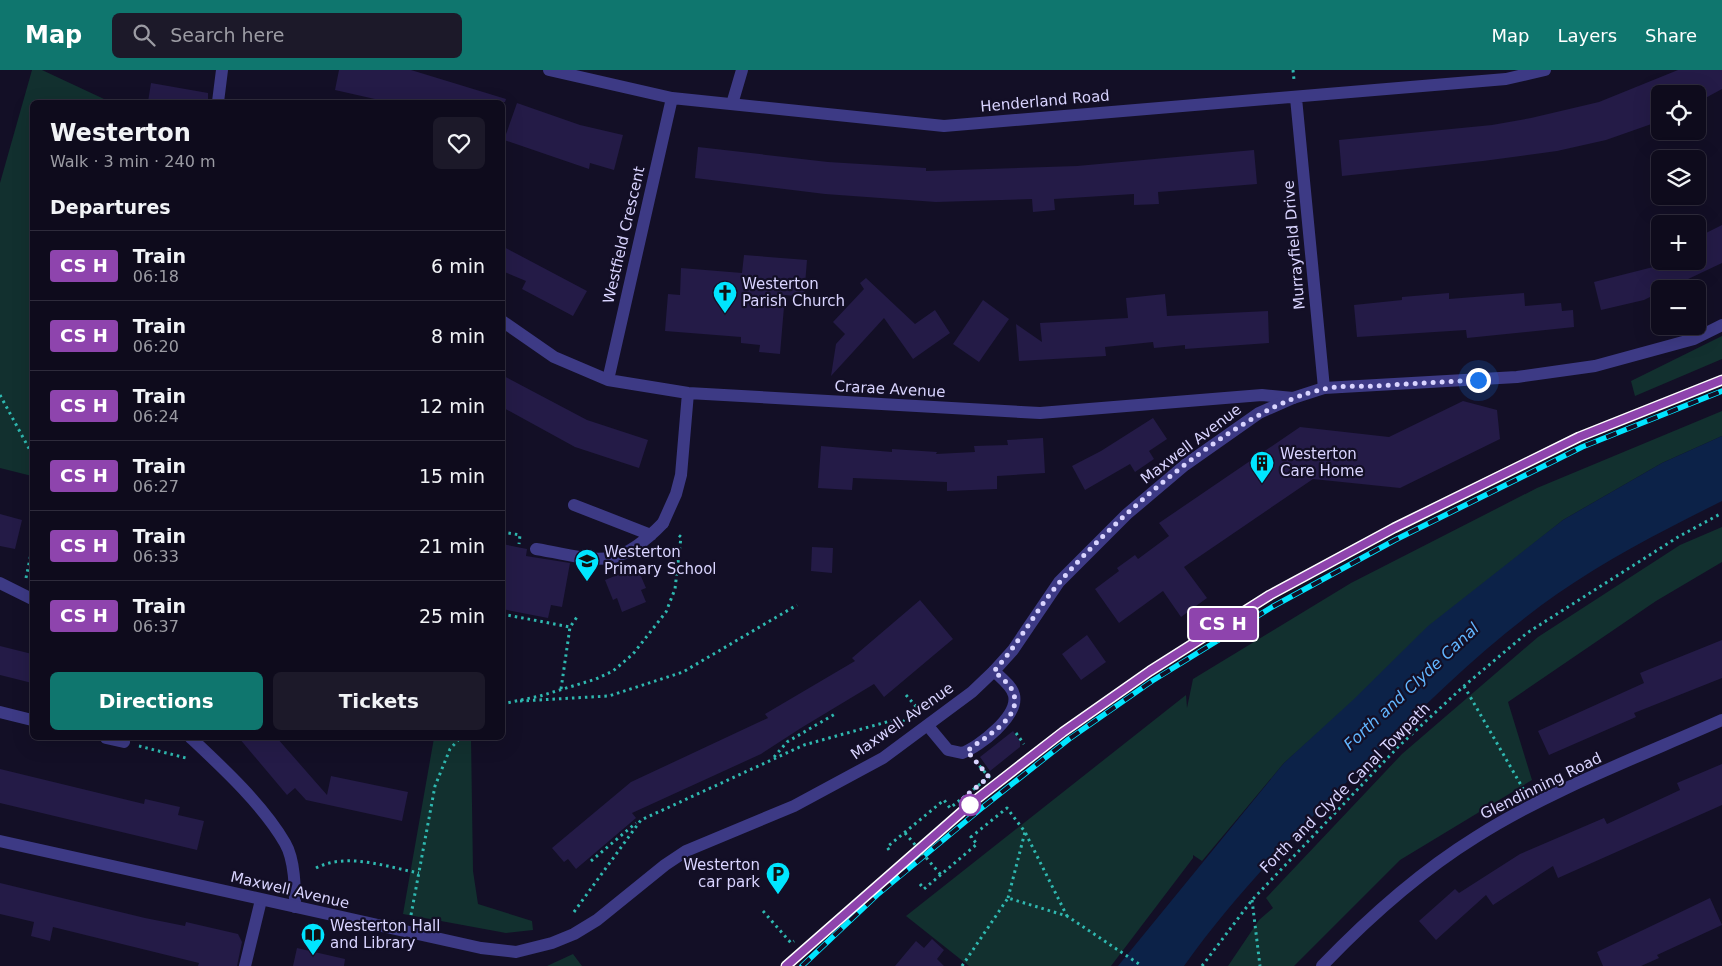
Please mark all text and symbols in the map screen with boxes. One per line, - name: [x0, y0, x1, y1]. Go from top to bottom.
- search box: [112, 13, 462, 58]
- text: Map: [25, 21, 82, 49]
- icon: search: [130, 21, 158, 49]
- text: Search here: [170, 24, 284, 46]
- text: Map: [1491, 25, 1529, 46]
- text: Layers: [1557, 25, 1617, 46]
- text: Share: [1645, 25, 1697, 46]
- map controls: [1651, 85, 1706, 335]
- button: locate: [1651, 85, 1706, 140]
- street label: Henderland Road: [980, 86, 1110, 116]
- button: heart: [433, 117, 485, 169]
- text: Westerton: [50, 119, 191, 147]
- button: layers: [1651, 150, 1706, 205]
- text: Walk · 3 min · 240 m: [50, 152, 215, 171]
- street label: Westfield Crescent: [599, 165, 649, 305]
- street label: Murrayfield Drive: [1279, 180, 1309, 310]
- text: Departures: [50, 196, 171, 218]
- button: +: [1651, 215, 1706, 270]
- text: Train: [133, 245, 186, 267]
- text: CS H: [60, 255, 108, 276]
- text: 6 min: [431, 255, 485, 277]
- text: 06:18: [133, 267, 179, 286]
- place label: Westerton Parish Church: [742, 275, 845, 310]
- church icon: Westerton Parish Church: [712, 280, 738, 314]
- button: −: [1651, 280, 1706, 335]
- text: Train: [133, 315, 186, 337]
- text: CS H: [60, 325, 108, 346]
- text: 8 min: [431, 325, 485, 347]
- text: 06:20: [133, 337, 179, 356]
- your location: [1466, 368, 1491, 393]
- street label: Crarae Avenue: [834, 377, 946, 401]
- text: Train: [133, 385, 186, 407]
- text: CS H: [60, 395, 108, 416]
- text: 12 min: [419, 395, 485, 417]
- street label: Maxwell Avenue: [1137, 400, 1245, 488]
- text: 06:24: [133, 407, 179, 426]
- place label: Westerton Care Home: [1280, 445, 1364, 480]
- building icon: Westerton Care Home: [1249, 450, 1275, 484]
- text: Train: [133, 455, 186, 477]
- text: CS H: [60, 465, 108, 486]
- text: 15 min: [419, 465, 485, 487]
- text: 06:27: [133, 477, 179, 496]
- text: Train: [133, 525, 186, 547]
- text: CS H: [60, 535, 108, 556]
- text: 21 min: [419, 535, 485, 557]
- place label: Westerton Primary School: [604, 543, 717, 578]
- text: 06:33: [133, 547, 179, 566]
- school or university icon: Westerton Primary School: [574, 548, 600, 582]
- text: Train: [133, 595, 186, 617]
- text: CS H: [60, 605, 108, 626]
- text: 25 min: [419, 605, 485, 627]
- line badge: CS H: [1188, 608, 1258, 640]
- text: CS H: [1199, 613, 1247, 634]
- text: 06:37: [133, 617, 179, 636]
- water label: Forth and Clyde Canal: [1340, 618, 1483, 754]
- button: Directions: [50, 672, 263, 730]
- button: Tickets: [273, 672, 485, 730]
- street label: Maxwell Avenue: [847, 679, 957, 763]
- street label: Forth and Clyde Canal Towpath: [1256, 699, 1434, 877]
- street label: Glendinning Road: [1477, 749, 1605, 823]
- unlabelled marker: [959, 794, 981, 816]
- place label: Westerton car park: [683, 856, 760, 891]
- parking icon: Westerton car park: [765, 861, 791, 895]
- street label: Maxwell Avenue: [229, 868, 351, 912]
- place label: Westerton Hall and Library: [330, 917, 440, 952]
- library icon: Westerton Hall and Library: [300, 922, 326, 956]

